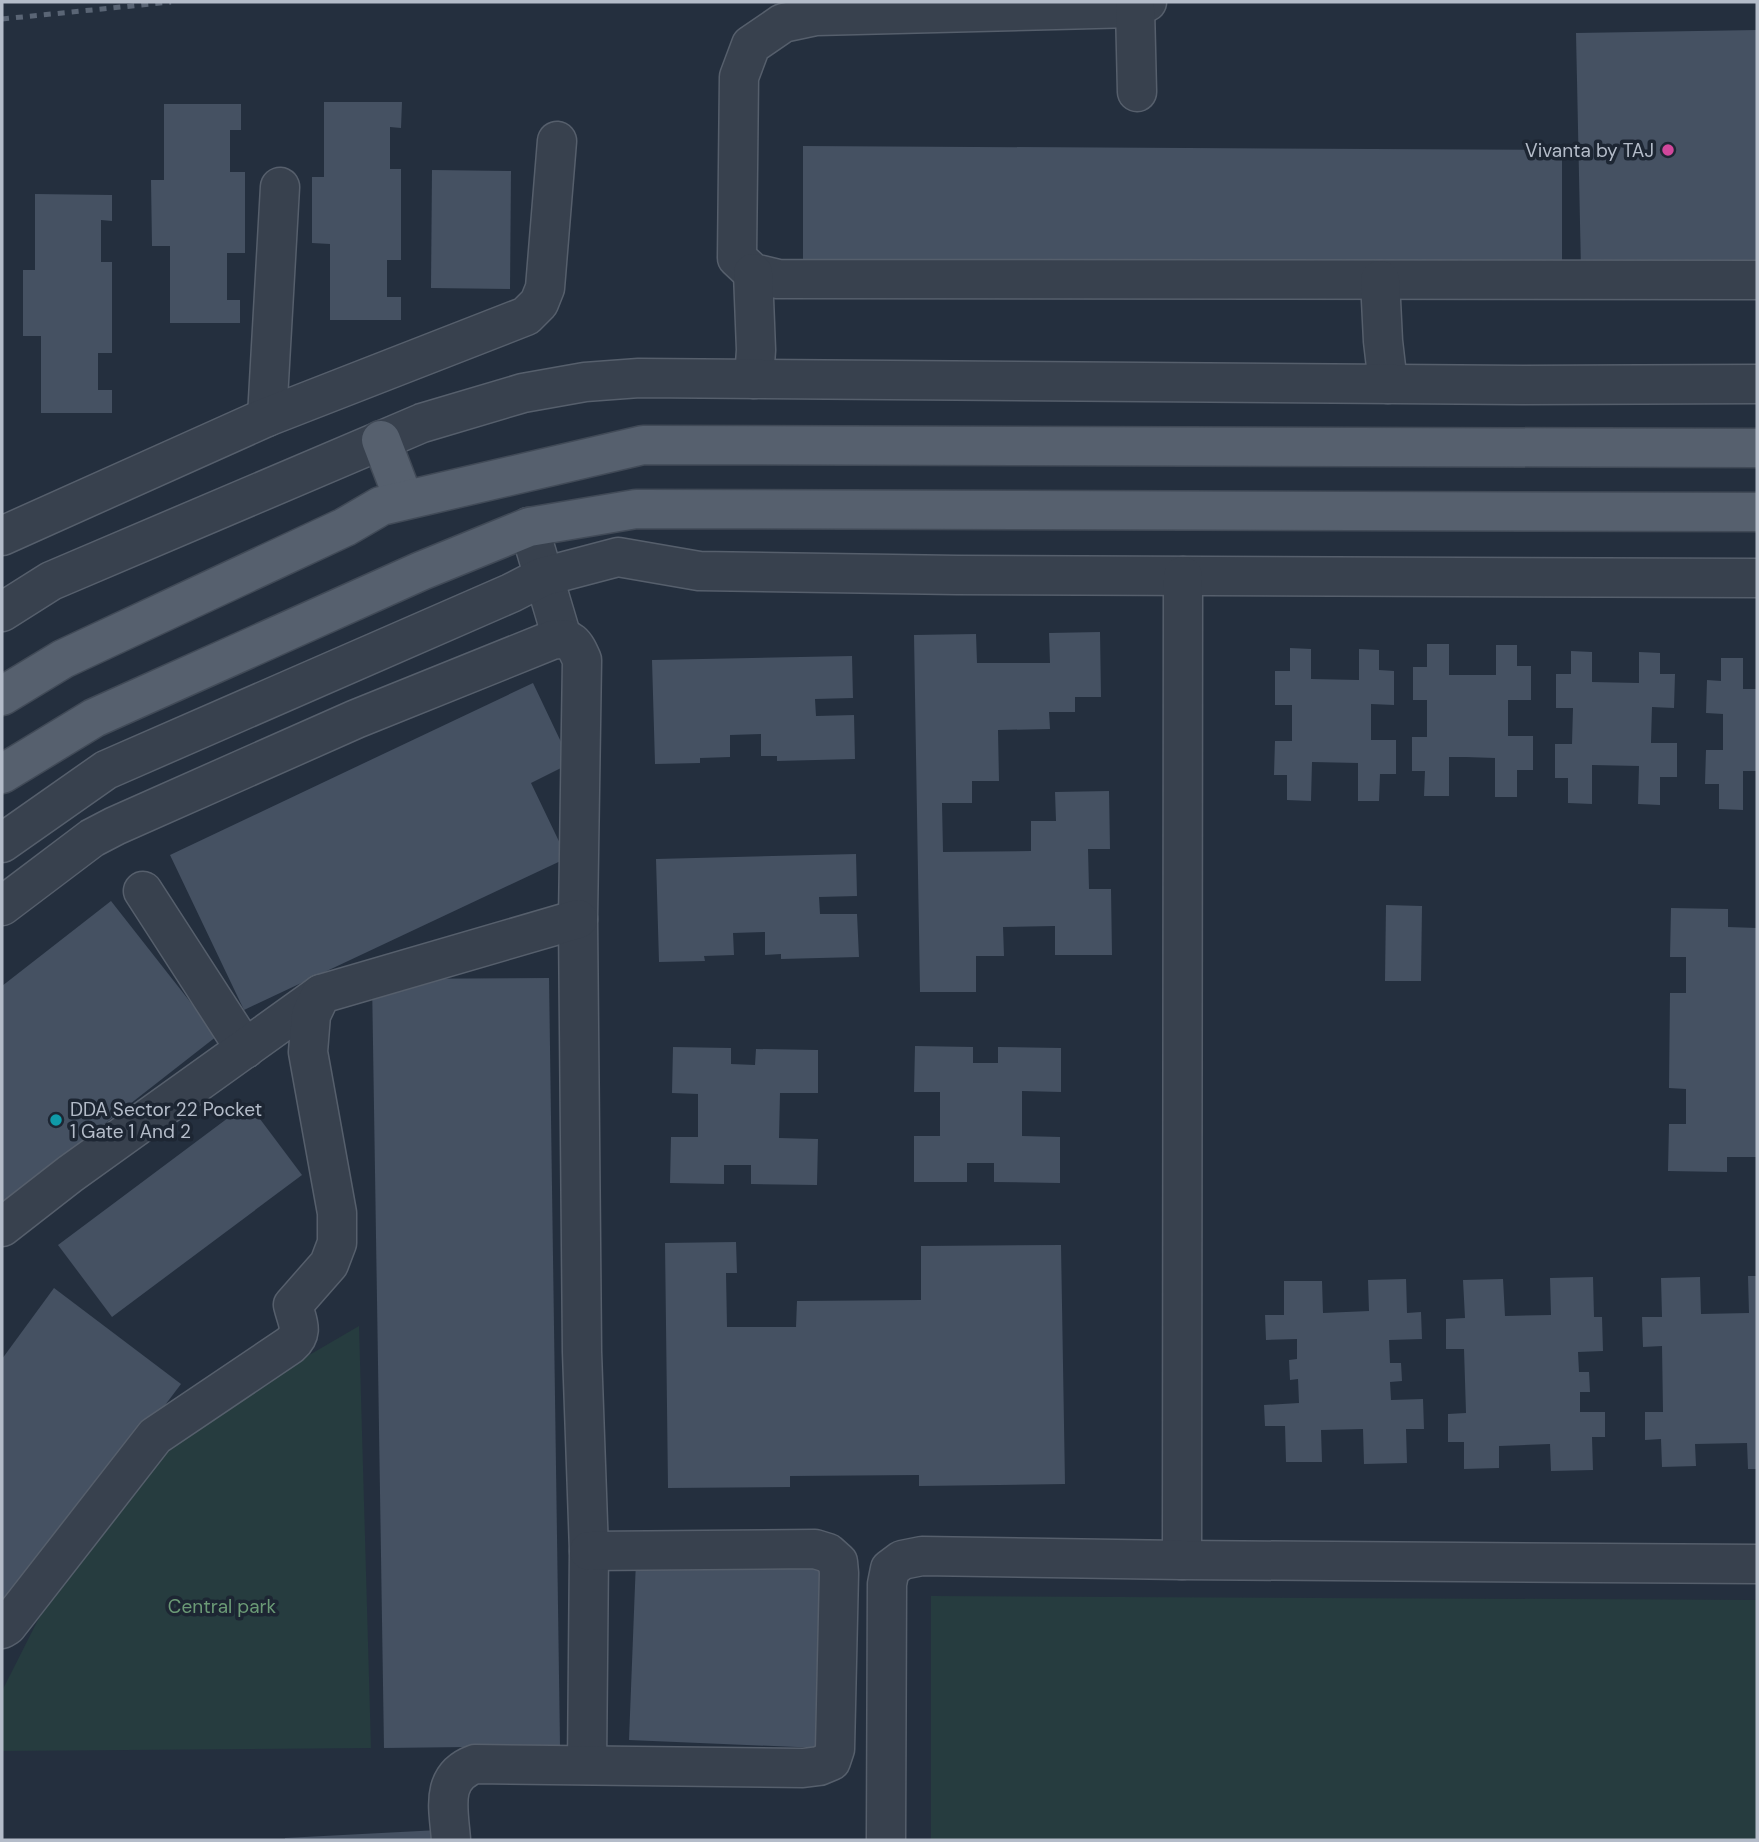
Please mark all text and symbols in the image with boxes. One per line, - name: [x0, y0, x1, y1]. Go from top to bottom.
- place label: Vivanta by TAJ: [1525, 138, 1654, 163]
- marker: Vivanta by TAJ: [1660, 142, 1676, 158]
- place label: DDA Sector 22 Pocket 1 Gate 1 And 2: [70, 1097, 262, 1144]
- marker: DDA Sector 22 Pocket 1 Gate 1 And 2: [48, 1112, 64, 1128]
- park label: Central park: [168, 1594, 277, 1619]

